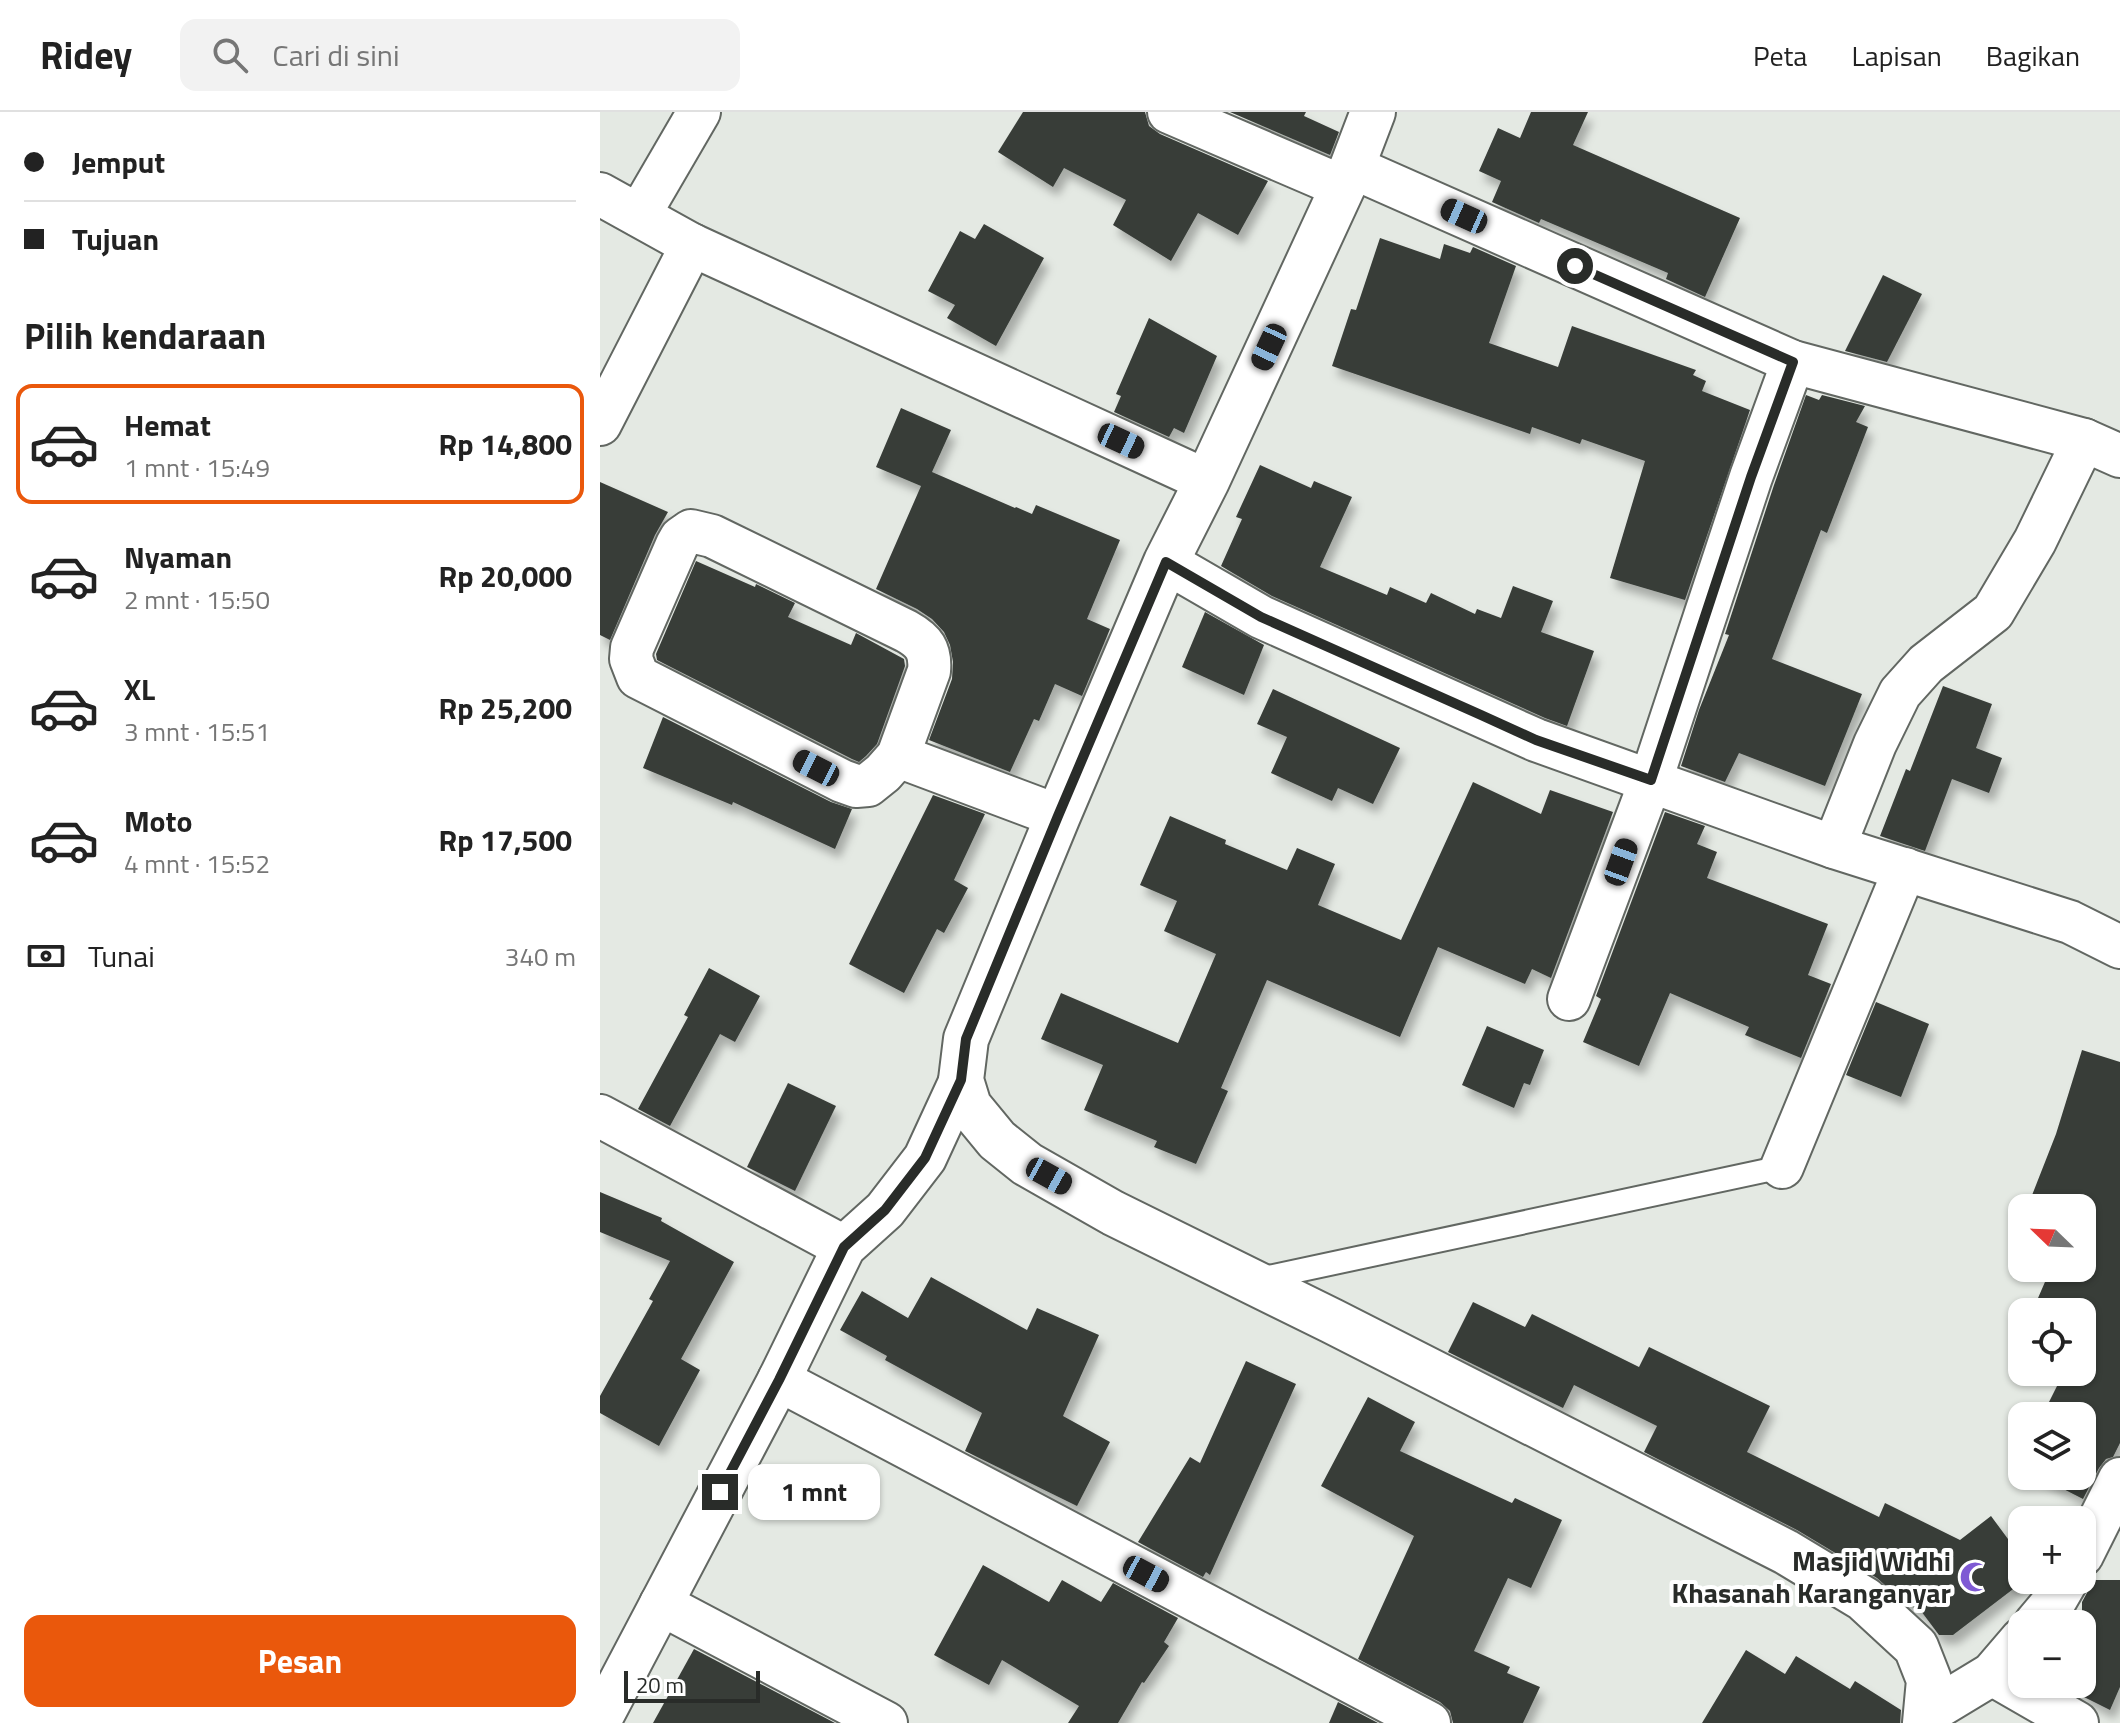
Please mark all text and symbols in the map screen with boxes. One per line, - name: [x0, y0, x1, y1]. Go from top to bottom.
- search box: [180, 19, 740, 91]
- text: Ridey: [40, 26, 132, 84]
- text: Cari di sini: [272, 32, 399, 78]
- icon: search: [208, 33, 252, 77]
- text: Peta: [1753, 34, 1807, 77]
- text: Lapisan: [1851, 34, 1942, 77]
- text: Bagikan: [1986, 34, 2080, 77]
- text: Jemput: [72, 139, 165, 185]
- car: [1437, 195, 1491, 237]
- text: Tujuan: [72, 216, 159, 262]
- route start: [1557, 248, 1593, 284]
- text: Pilih kendaraan: [24, 308, 266, 363]
- car: [1248, 320, 1290, 374]
- text: Hemat: [124, 402, 211, 448]
- icon: car: [28, 408, 100, 480]
- car: [1094, 420, 1148, 462]
- text: Rp 14,800: [439, 421, 572, 467]
- text: 1 mnt · 15:49: [124, 448, 270, 487]
- text: Nyaman: [124, 534, 232, 580]
- icon: car: [28, 540, 100, 612]
- text: Rp 20,000: [439, 553, 572, 599]
- text: 2 mnt · 15:50: [124, 580, 270, 619]
- text: XL: [124, 666, 155, 712]
- icon: car: [28, 672, 100, 744]
- text: Rp 25,200: [439, 685, 572, 731]
- text: 3 mnt · 15:51: [124, 712, 270, 751]
- car: [789, 746, 843, 790]
- text: Moto: [124, 798, 192, 844]
- icon: car: [28, 804, 100, 876]
- text: Rp 17,500: [439, 817, 572, 863]
- car: [1602, 835, 1640, 889]
- text: 4 mnt · 15:52: [124, 844, 270, 883]
- text: Tunai: [88, 933, 155, 979]
- icon: cash: [24, 934, 68, 978]
- text: 340 m: [505, 937, 576, 976]
- car: [1022, 1154, 1076, 1198]
- north arrow: [2008, 1194, 2096, 1282]
- map controls: [2008, 1194, 2096, 1698]
- button: locate: [2008, 1298, 2096, 1386]
- button: layers: [2008, 1402, 2096, 1490]
- callout: 1 mnt: [748, 1464, 880, 1520]
- text: 1 mnt: [781, 1472, 847, 1511]
- route end: [702, 1474, 738, 1510]
- button: +: [2008, 1506, 2096, 1594]
- place label: Masjid Widhi Khasanah Karanganyar: [1672, 1539, 1951, 1614]
- car: [1119, 1552, 1173, 1596]
- mosque icon: Masjid Widhi Khasanah Karanganyar: [1958, 1560, 1992, 1594]
- button: −: [2008, 1610, 2096, 1698]
- button: Pesan: [24, 1615, 576, 1707]
- scale bar: [624, 1667, 760, 1703]
- text: 20 m: [636, 1668, 684, 1702]

